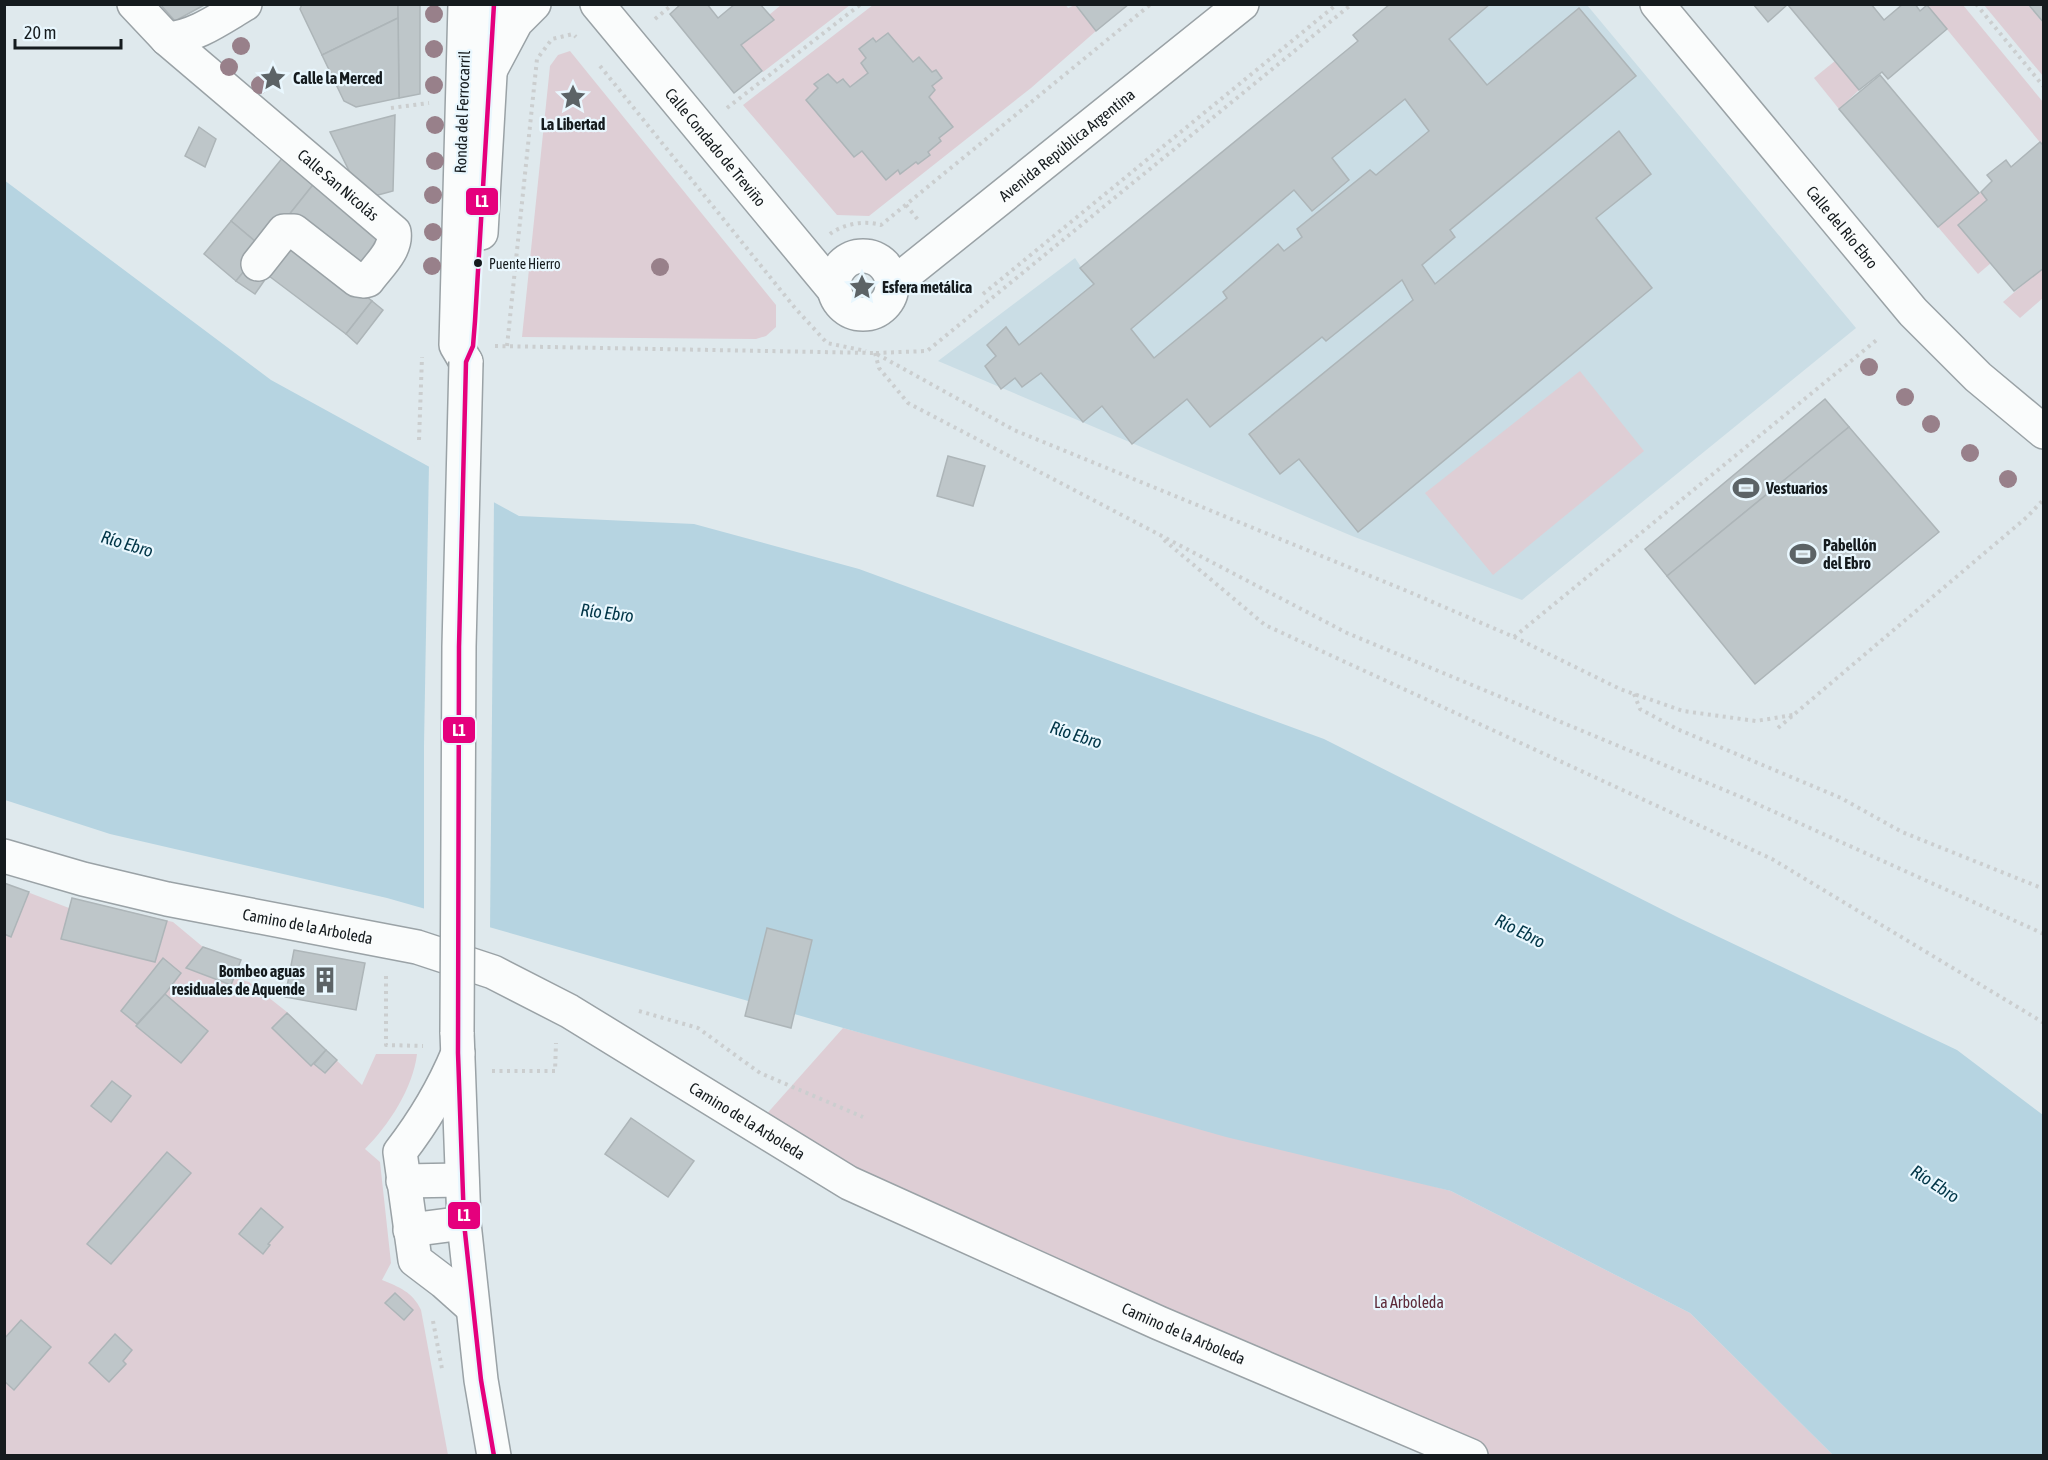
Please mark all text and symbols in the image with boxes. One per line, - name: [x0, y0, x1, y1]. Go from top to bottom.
- scale bar: [15, 12, 122, 50]
- text: 20 m: [24, 22, 56, 43]
- street label: Ronda del Ferrocarril: [451, 50, 473, 174]
- place icon: Calle la Merced: [258, 63, 288, 93]
- place label: Calle la Merced: [293, 69, 383, 87]
- place icon: La Libertad: [558, 82, 588, 112]
- street label: Calle Condado de Treviño: [662, 85, 770, 210]
- street label: Avenida República Argentina: [995, 85, 1138, 205]
- place label: La Libertad: [541, 115, 606, 133]
- street label: Calle San Nicolás: [294, 145, 383, 224]
- street label: Calle del Río Ebro: [1803, 182, 1882, 272]
- line badge: L1: [465, 187, 499, 216]
- text: L1: [475, 192, 489, 210]
- place label: Puente Hierro: [489, 256, 560, 272]
- marker: Puente Hierro: [472, 257, 484, 269]
- place icon: Esfera metálica: [847, 272, 877, 302]
- place label: Esfera metálica: [882, 278, 972, 296]
- sports icon: Vestuarios: [1731, 473, 1761, 503]
- place label: Vestuarios: [1765, 479, 1828, 497]
- water label: Río Ebro: [98, 526, 156, 561]
- place label: Pabellón del Ebro: [1823, 536, 1877, 572]
- sports icon: Pabellón del Ebro: [1788, 539, 1818, 569]
- water label: Río Ebro: [579, 599, 635, 626]
- line badge: L1: [442, 716, 476, 744]
- water label: Río Ebro: [1047, 716, 1105, 753]
- text: L1: [452, 721, 466, 739]
- street label: Camino de la Arboleda: [241, 905, 374, 947]
- water label: Río Ebro: [1492, 909, 1549, 952]
- place label: Bombeo aguas residuales de Aquende: [172, 962, 305, 998]
- building icon: Bombeo aguas residuales de Aquende: [310, 965, 340, 995]
- street label: Camino de la Arboleda: [686, 1078, 809, 1163]
- water label: Río Ebro: [1907, 1160, 1963, 1207]
- line badge: L1: [447, 1201, 481, 1230]
- text: L1: [457, 1206, 471, 1224]
- park label: La Arboleda: [1374, 1293, 1444, 1311]
- street label: Camino de la Arboleda: [1119, 1299, 1248, 1368]

